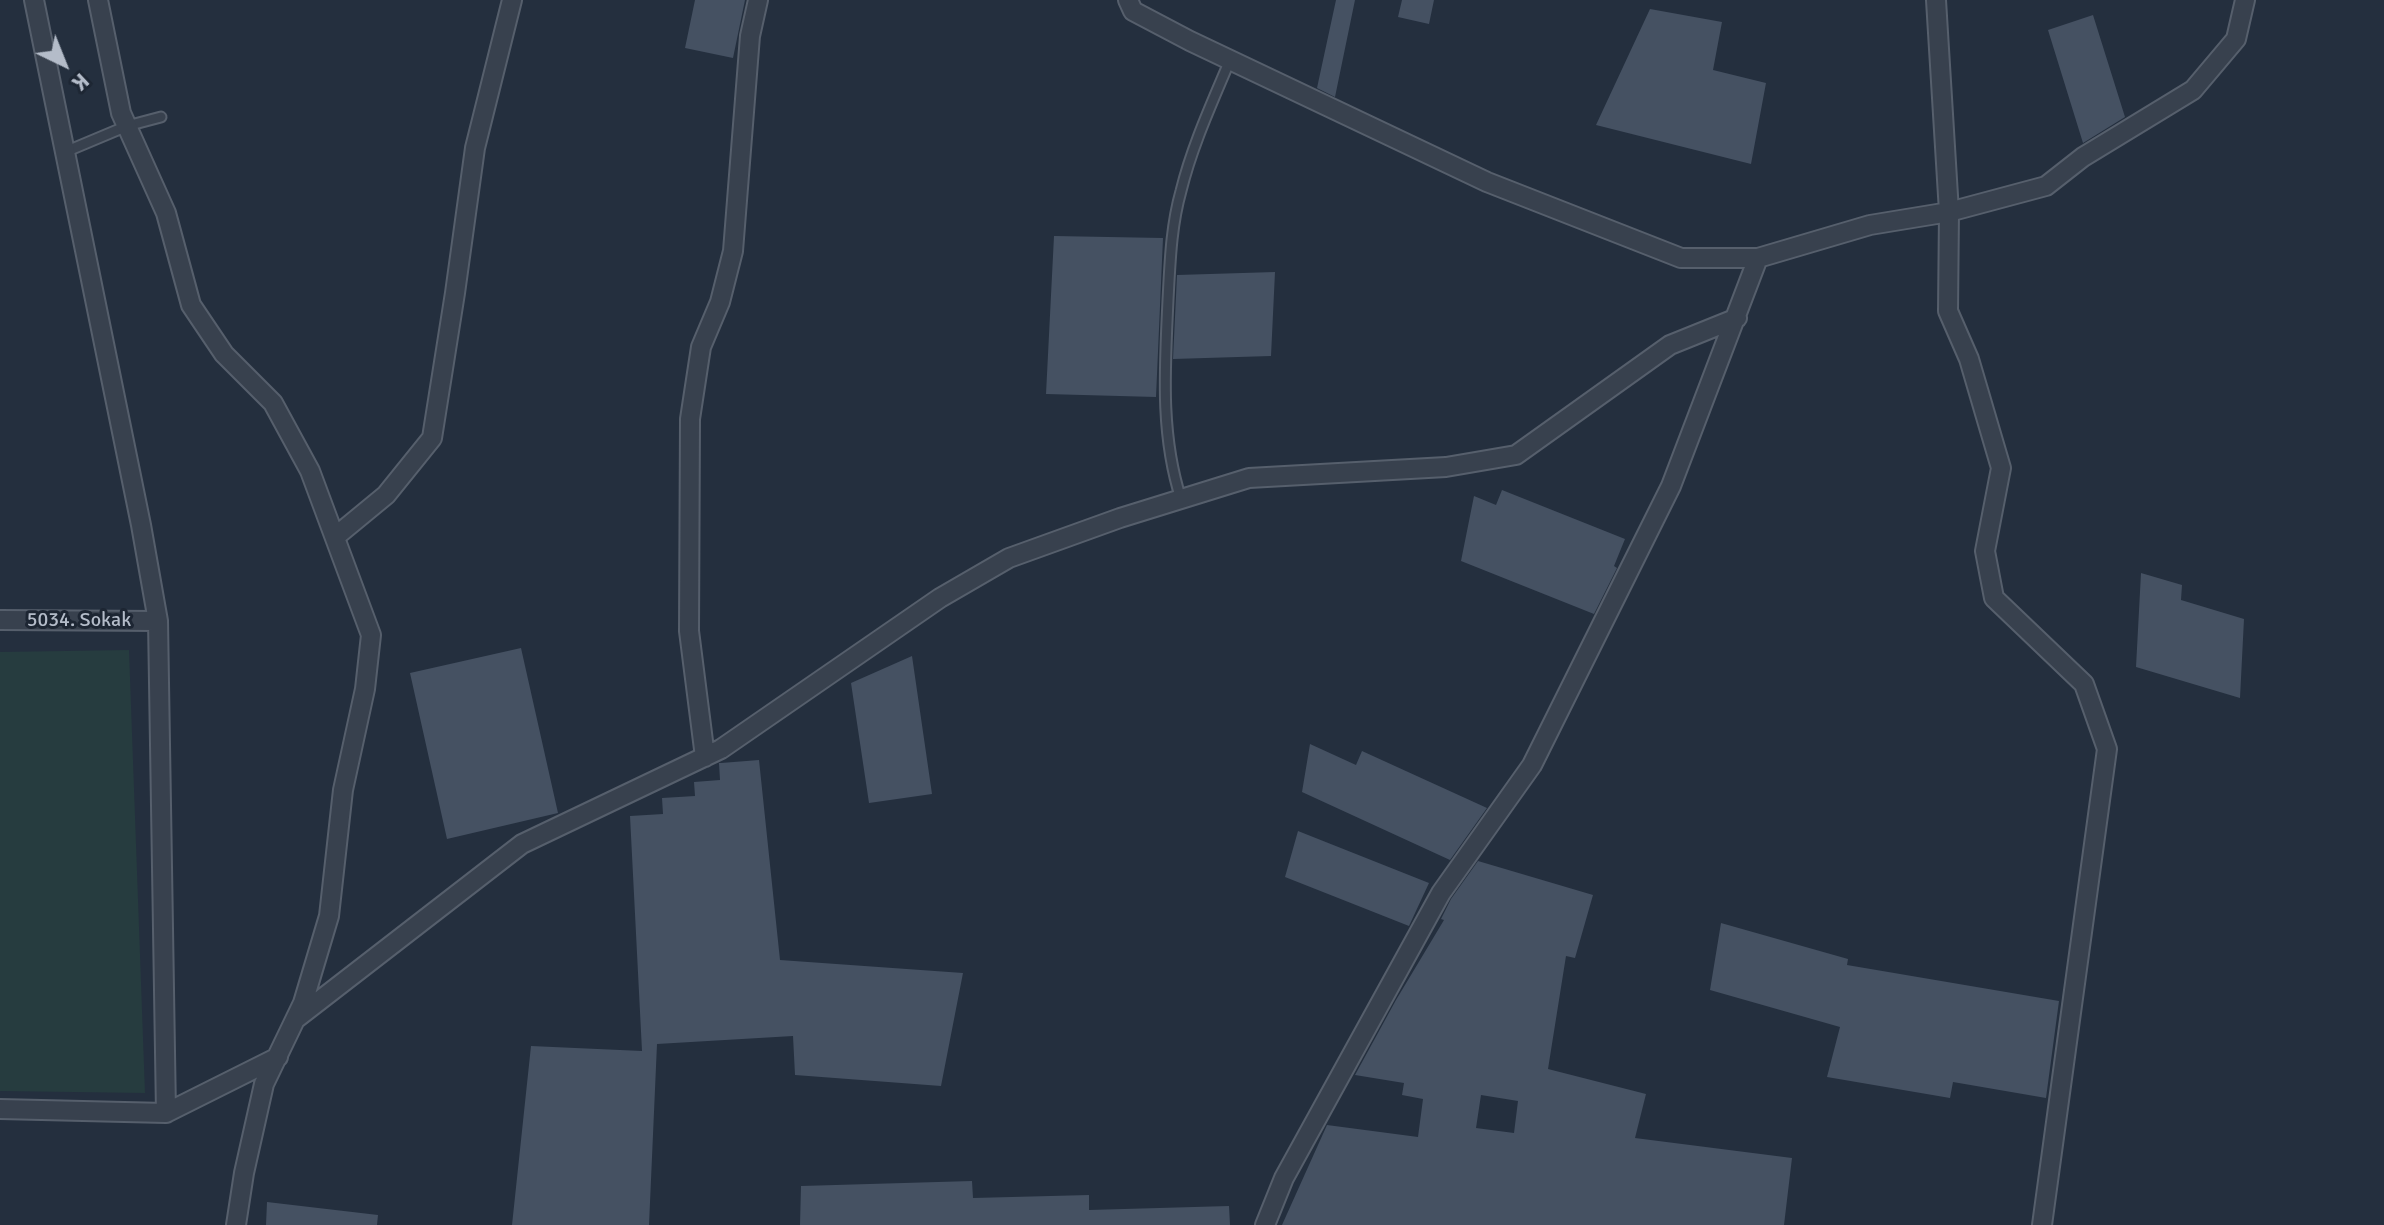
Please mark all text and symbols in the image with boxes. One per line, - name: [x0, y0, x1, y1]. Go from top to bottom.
- north arrow: [24, 24, 104, 104]
- text: K: [67, 67, 95, 96]
- street label: 5034. Sokak: [27, 609, 131, 633]

